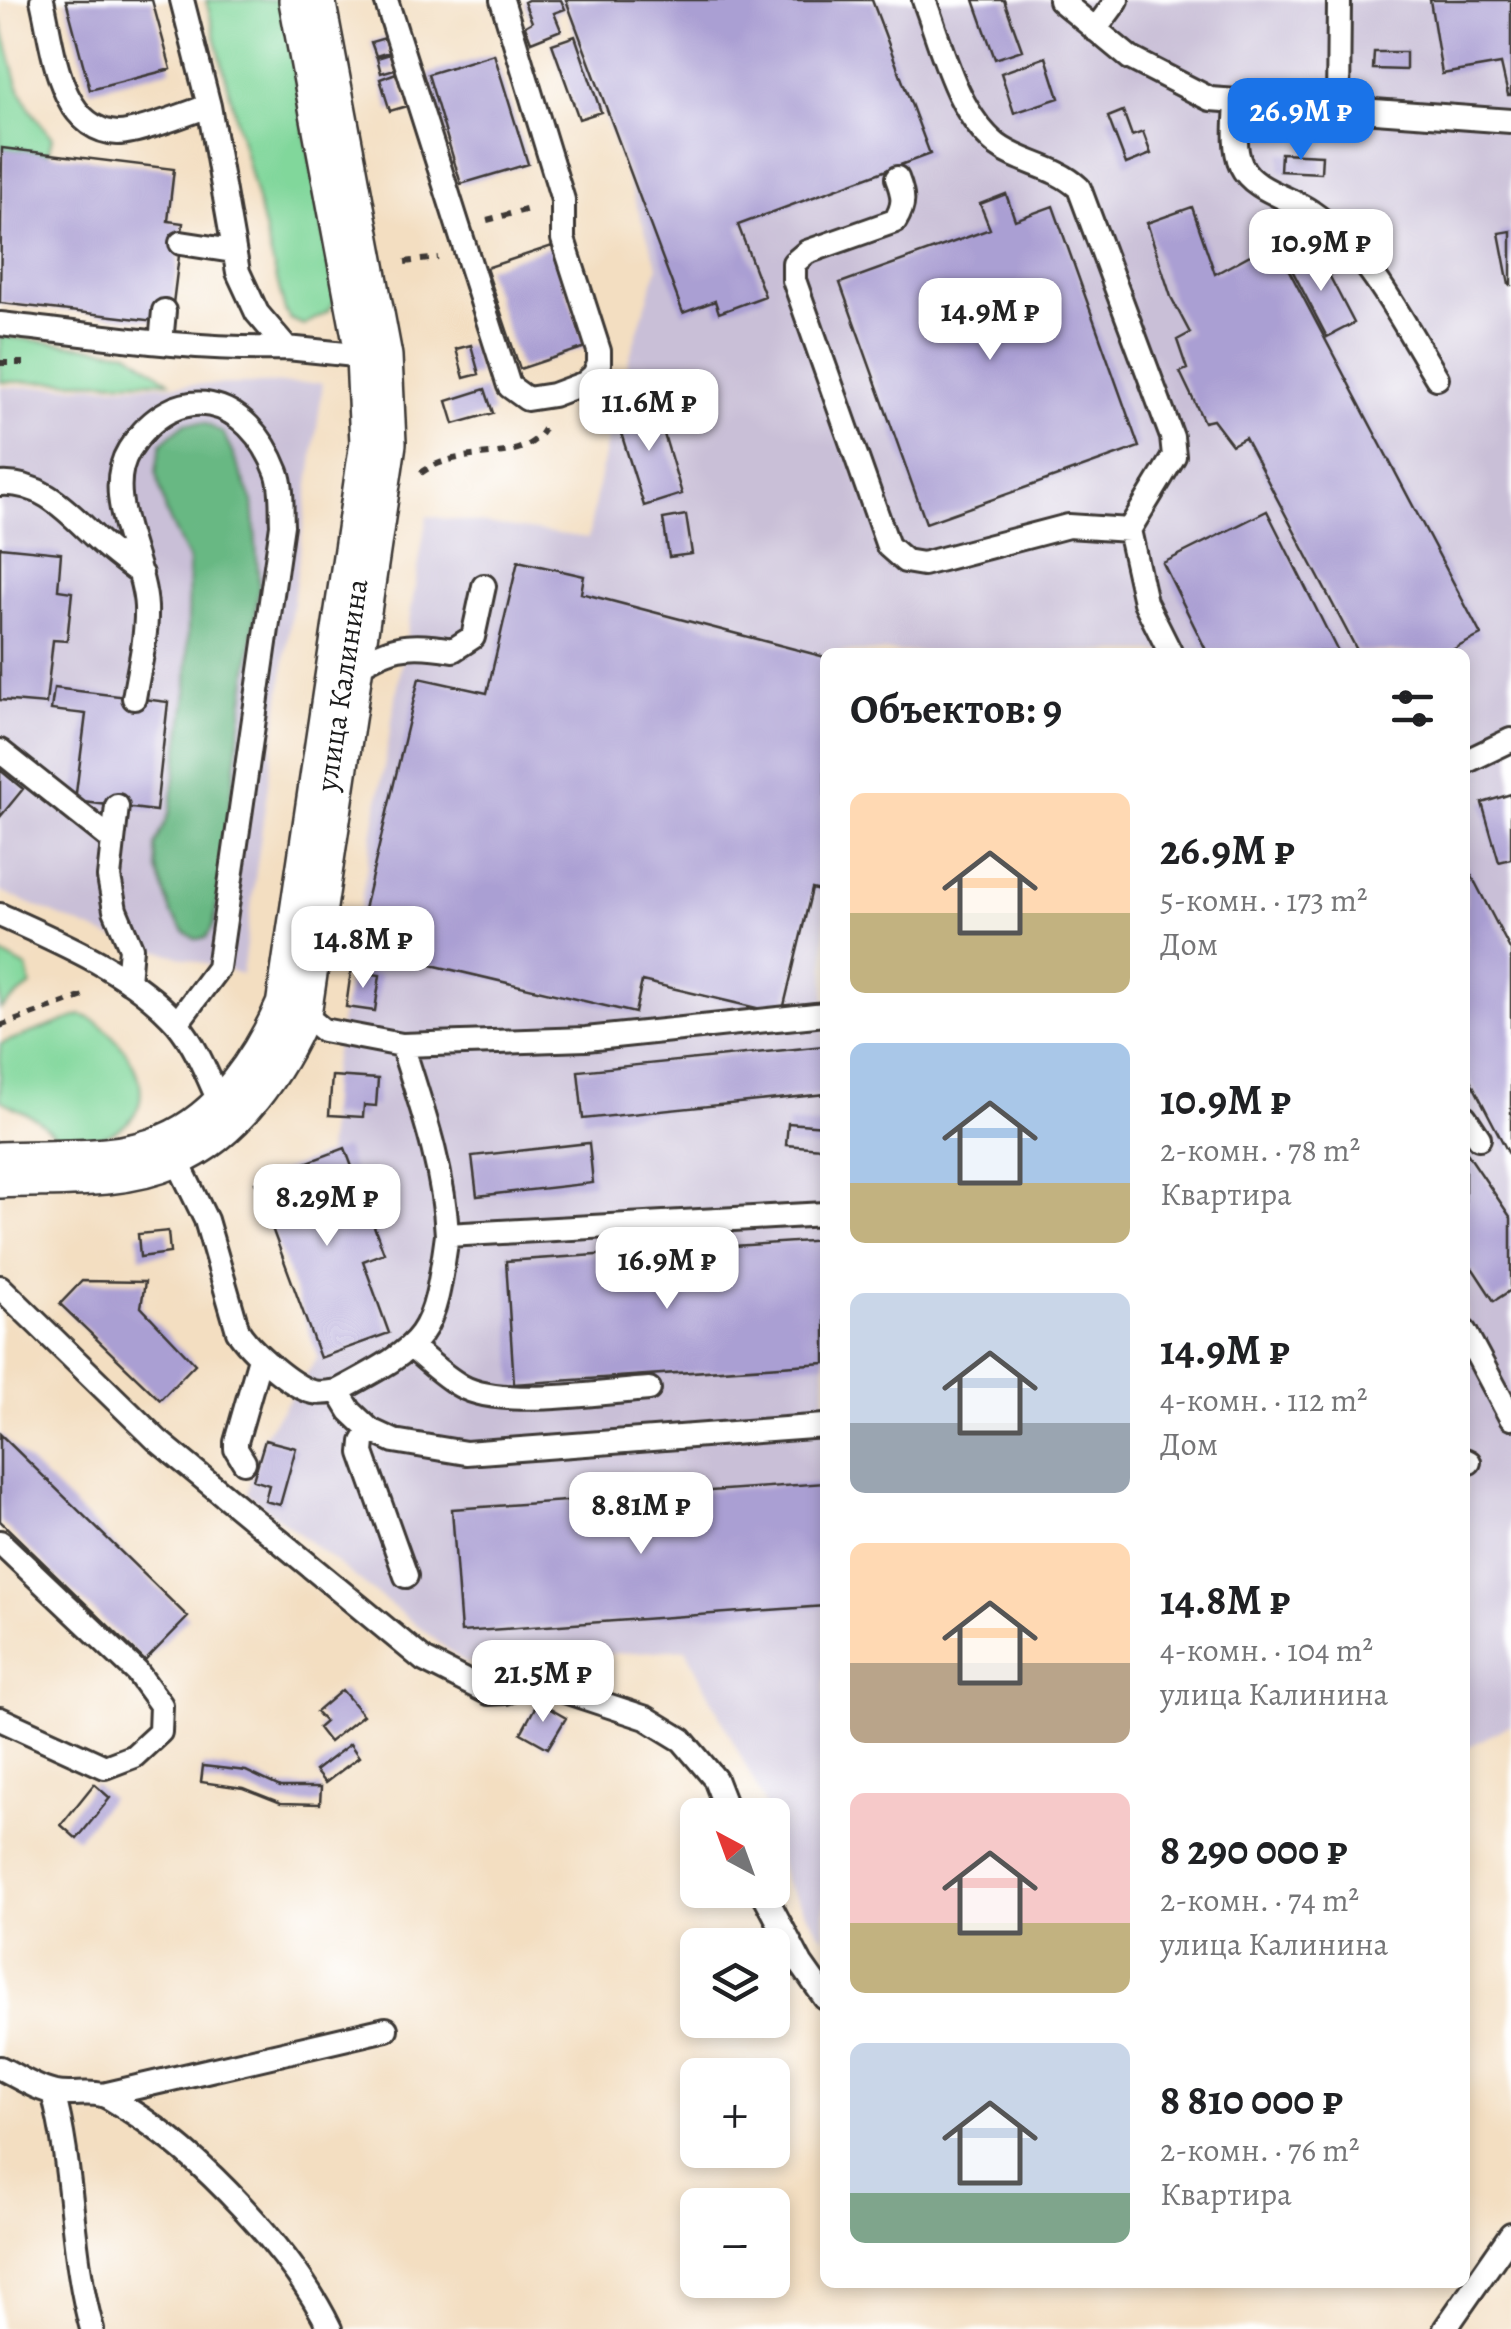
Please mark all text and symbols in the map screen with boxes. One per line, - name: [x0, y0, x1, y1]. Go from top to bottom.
- pin: 26.9M ₽: [1209, 78, 1393, 163]
- text: 26.9M ₽: [1250, 88, 1352, 132]
- pin: 10.9M ₽: [1229, 209, 1413, 294]
- text: 10.9M ₽: [1271, 219, 1371, 263]
- pin: 14.9M ₽: [898, 278, 1082, 363]
- text: 14.9M ₽: [941, 288, 1039, 332]
- pin: 11.6M ₽: [557, 369, 741, 454]
- text: 11.6M ₽: [601, 379, 697, 423]
- street label: улица Калинина: [306, 576, 378, 795]
- text: Объектов: 9: [850, 680, 1062, 737]
- icon: filters: [1385, 681, 1440, 736]
- text: 26.9M ₽: [1160, 821, 1295, 878]
- icon: home: [930, 833, 1050, 953]
- text: 5-комн. · 173 m²: [1160, 878, 1367, 922]
- pin: 14.8M ₽: [271, 906, 455, 991]
- text: 14.8M ₽: [313, 916, 413, 960]
- text: Дом: [1160, 922, 1218, 966]
- text: 10.9M ₽: [1160, 1071, 1291, 1128]
- icon: home: [930, 1083, 1050, 1203]
- text: 2-комн. · 78 m²: [1160, 1128, 1360, 1172]
- pin: 8.29M ₽: [235, 1164, 419, 1249]
- text: Квартира: [1160, 1172, 1292, 1216]
- text: 8.29M ₽: [275, 1174, 379, 1218]
- pin: 16.9M ₽: [575, 1227, 759, 1312]
- text: 16.9M ₽: [618, 1237, 716, 1281]
- text: 14.9M ₽: [1160, 1321, 1290, 1378]
- icon: home: [930, 1333, 1050, 1453]
- text: 4-комн. · 112 m²: [1160, 1378, 1368, 1422]
- text: Дом: [1160, 1422, 1218, 1466]
- pin: 8.81M ₽: [549, 1472, 733, 1557]
- text: 8.81M ₽: [591, 1482, 691, 1526]
- text: 14.8M ₽: [1160, 1571, 1290, 1628]
- icon: home: [930, 1583, 1050, 1703]
- text: 4-комн. · 104 m²: [1160, 1628, 1373, 1672]
- pin: 21.5M ₽: [451, 1640, 635, 1725]
- text: 21.5M ₽: [494, 1650, 592, 1694]
- text: улица Калинина: [1160, 1672, 1388, 1716]
- north arrow: [680, 1798, 790, 1908]
- map controls: [680, 1798, 790, 2298]
- text: 8 290 000 ₽: [1160, 1821, 1348, 1878]
- icon: home: [930, 1833, 1050, 1953]
- text: 2-комн. · 74 m²: [1160, 1878, 1359, 1922]
- text: улица Калинина: [1160, 1922, 1388, 1966]
- button: layers: [680, 1928, 790, 2038]
- button: +: [680, 2058, 790, 2168]
- text: 8 810 000 ₽: [1160, 2071, 1343, 2128]
- icon: home: [930, 2083, 1050, 2203]
- text: 2-комн. · 76 m²: [1160, 2128, 1359, 2172]
- text: Квартира: [1160, 2172, 1292, 2216]
- button: −: [680, 2188, 790, 2298]

